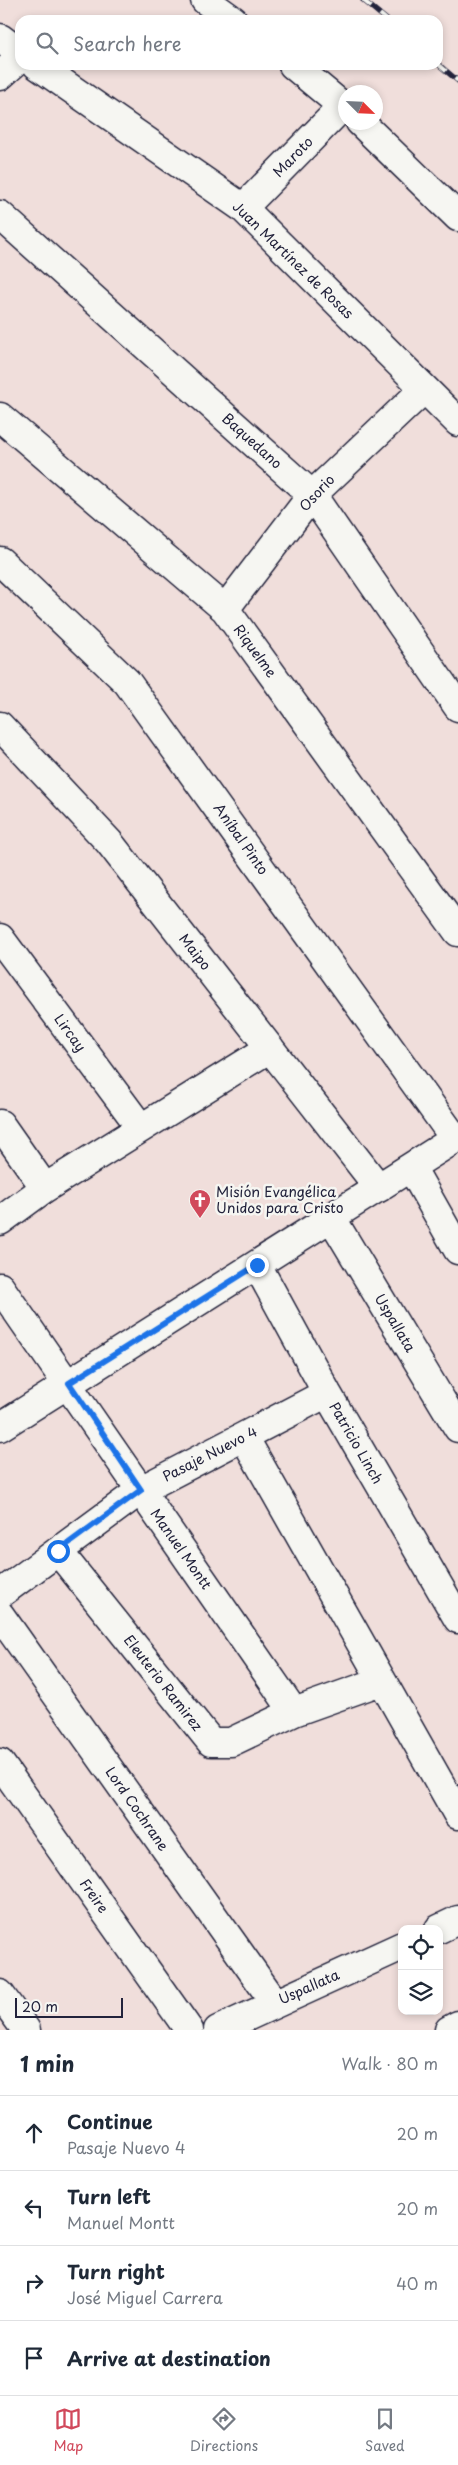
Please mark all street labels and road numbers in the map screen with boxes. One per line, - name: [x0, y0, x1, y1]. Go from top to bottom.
- street label: Maroto: [268, 131, 318, 182]
- street label: Juan Martínez de Rosas: [228, 196, 359, 323]
- street label: Baquedano: [218, 408, 287, 473]
- street label: Osorio: [294, 469, 339, 516]
- street label: Riquelme: [229, 620, 282, 682]
- street label: Aníbal Pinto: [209, 799, 274, 879]
- street label: Maipo: [174, 929, 217, 975]
- street label: Lircay: [50, 1009, 91, 1056]
- street label: Uspallata: [370, 1290, 421, 1356]
- street label: Patricio Linch: [325, 1398, 388, 1488]
- street label: Pasaje Nuevo 4: [159, 1421, 261, 1486]
- street label: Manuel Montt: [146, 1504, 217, 1594]
- street label: Eleuterio Ramirez: [119, 1630, 208, 1736]
- street label: Lord Cochrane: [101, 1762, 174, 1855]
- street label: Freire: [75, 1874, 114, 1917]
- street label: Uspallata: [275, 1964, 343, 2009]

